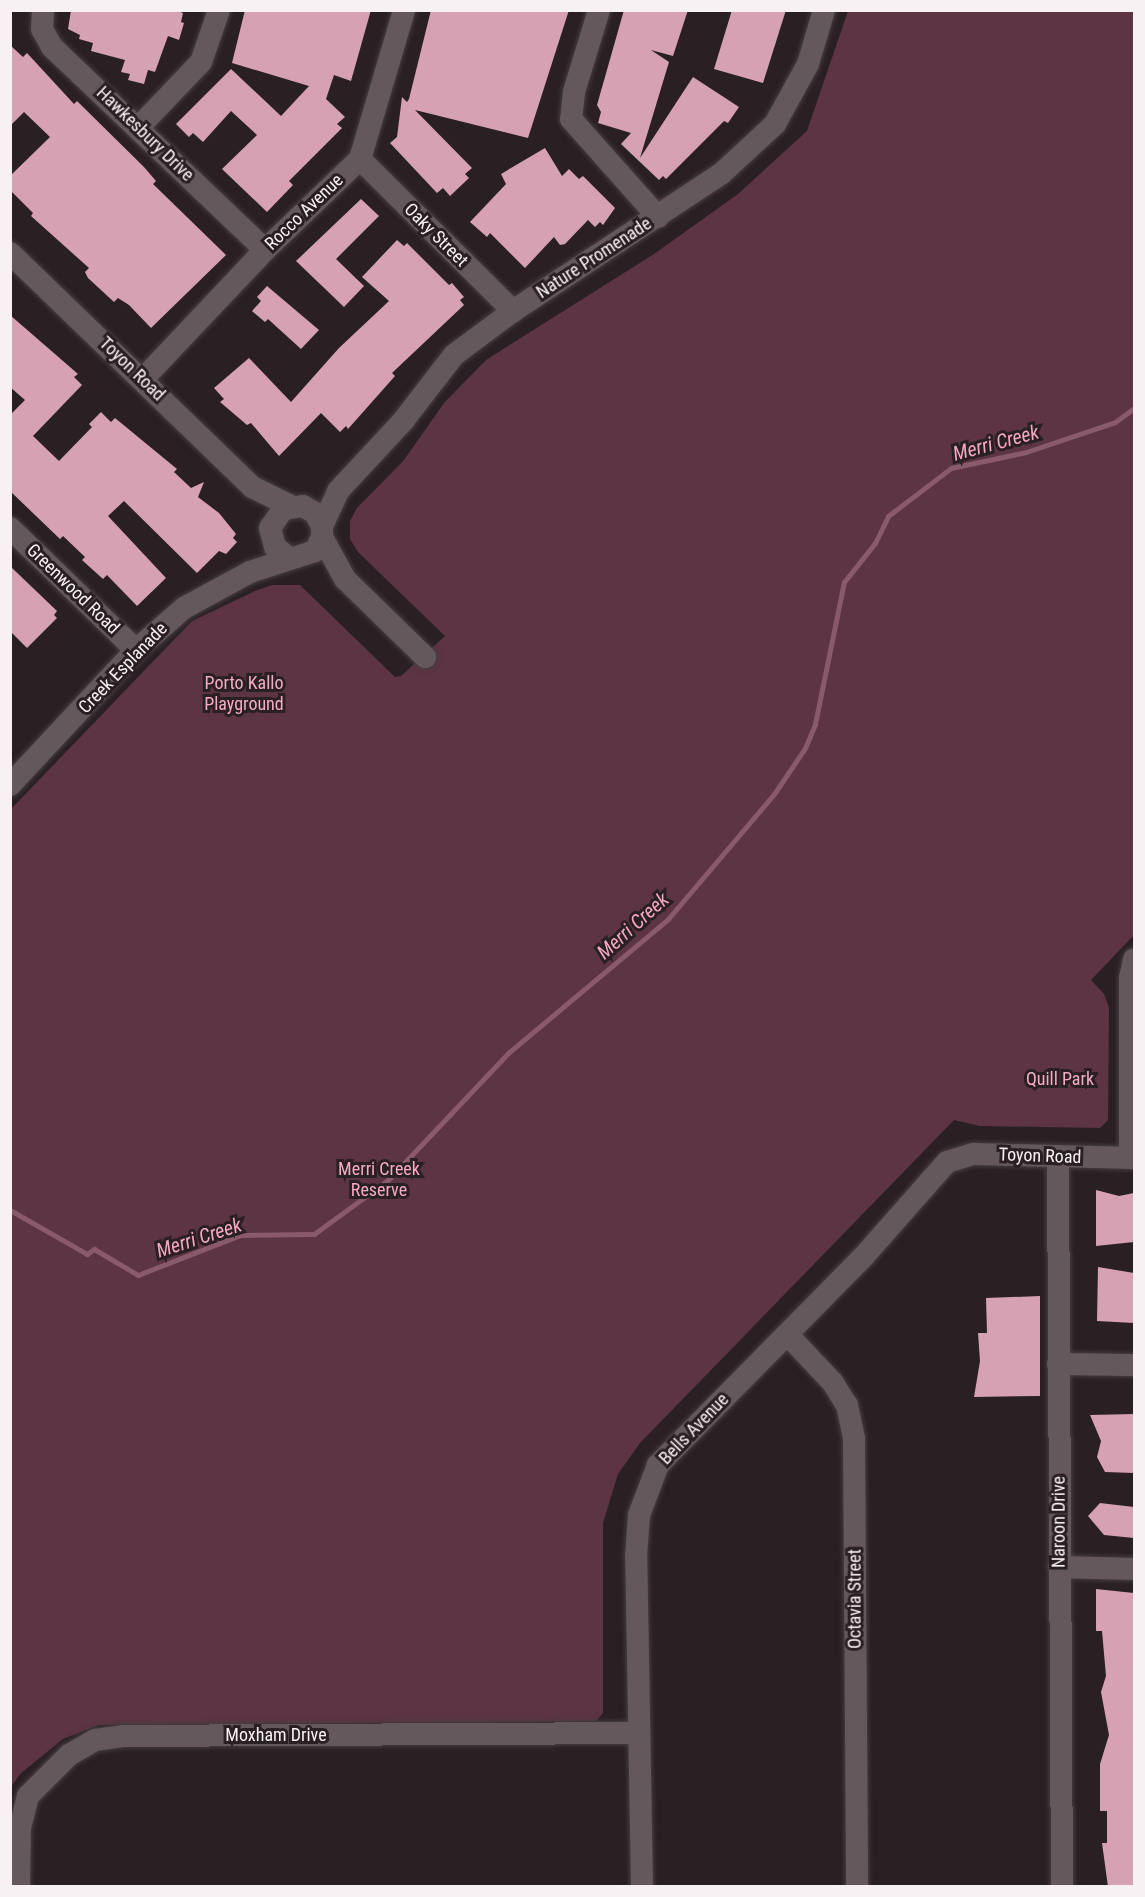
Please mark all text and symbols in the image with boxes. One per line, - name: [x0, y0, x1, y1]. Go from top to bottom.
- street label: Hawkesbury Drive: [92, 82, 198, 186]
- street label: Rocco Avenue: [260, 169, 348, 255]
- street label: Oaky Street: [400, 199, 472, 271]
- street label: Nature Promenade: [532, 213, 656, 303]
- street label: Toyon Road: [95, 332, 169, 406]
- water label: Merri Creek: [950, 420, 1042, 466]
- street label: Greenwood Road: [22, 539, 124, 639]
- street label: Creek Esplanade: [74, 618, 172, 718]
- park label: Porto Kallo Playground: [204, 673, 284, 716]
- water label: Merri Creek: [592, 888, 674, 964]
- park label: Quill Park: [1026, 1068, 1094, 1090]
- street label: Toyon Road: [998, 1144, 1082, 1168]
- park label: Merri Creek Reserve: [338, 1159, 420, 1202]
- water label: Merri Creek: [153, 1213, 245, 1263]
- street label: Bells Avenue: [655, 1389, 733, 1469]
- street label: Naroon Drive: [1048, 1476, 1070, 1568]
- street label: Octavia Street: [844, 1549, 866, 1649]
- street label: Moxham Drive: [225, 1724, 327, 1746]

